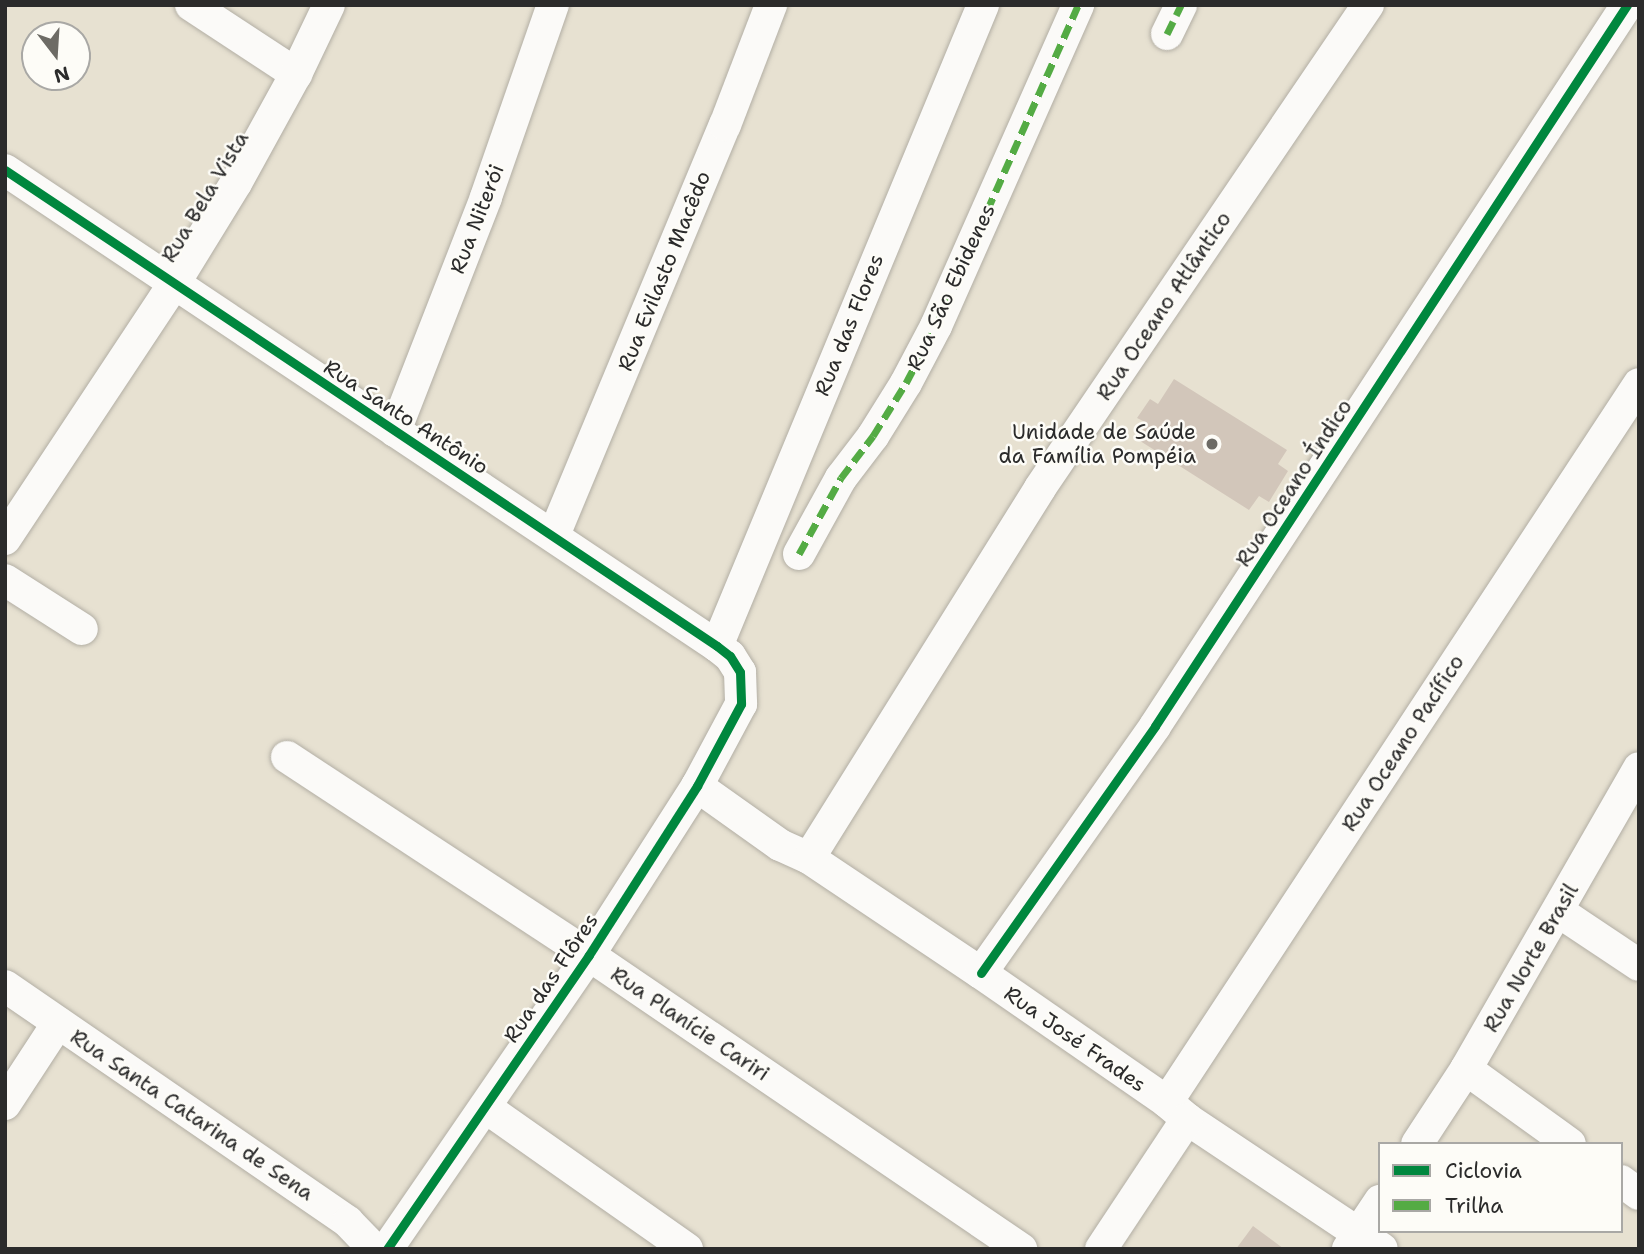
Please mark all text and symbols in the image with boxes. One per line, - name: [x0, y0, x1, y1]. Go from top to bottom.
- north arrow: [21, 21, 91, 91]
- text: N: [51, 60, 73, 89]
- street label: Rua Bela Vista: [156, 127, 254, 267]
- street label: Rua Niterói: [445, 161, 509, 277]
- street label: Rua Evilasto Macêdo: [612, 167, 716, 375]
- street label: Rua São Ebidenes: [901, 200, 1001, 374]
- street label: Rua Oceano Atlântico: [1091, 207, 1237, 405]
- street label: Rua das Flores: [809, 250, 889, 400]
- street label: Rua Santo Antônio: [319, 354, 493, 480]
- street label: Rua Oceano Índico: [1231, 395, 1357, 571]
- place label: Unidade de Saúde da Família Pompéia: [998, 419, 1196, 469]
- marker: Unidade de Saúde da Família Pompéia: [1202, 434, 1222, 454]
- street label: Rua Oceano Pacífico: [1337, 650, 1469, 836]
- street label: Rua Norte Brasil: [1478, 879, 1584, 1037]
- street label: Rua das Flôres: [498, 908, 604, 1048]
- street label: Rua Planície Cariri: [606, 962, 774, 1086]
- street label: Rua José Frades: [999, 981, 1151, 1097]
- street label: Rua Santa Catarina de Sena: [66, 1024, 318, 1206]
- legend: [1378, 1142, 1623, 1233]
- text: Ciclovia: [1445, 1157, 1522, 1185]
- text: Trilha: [1445, 1192, 1503, 1220]

